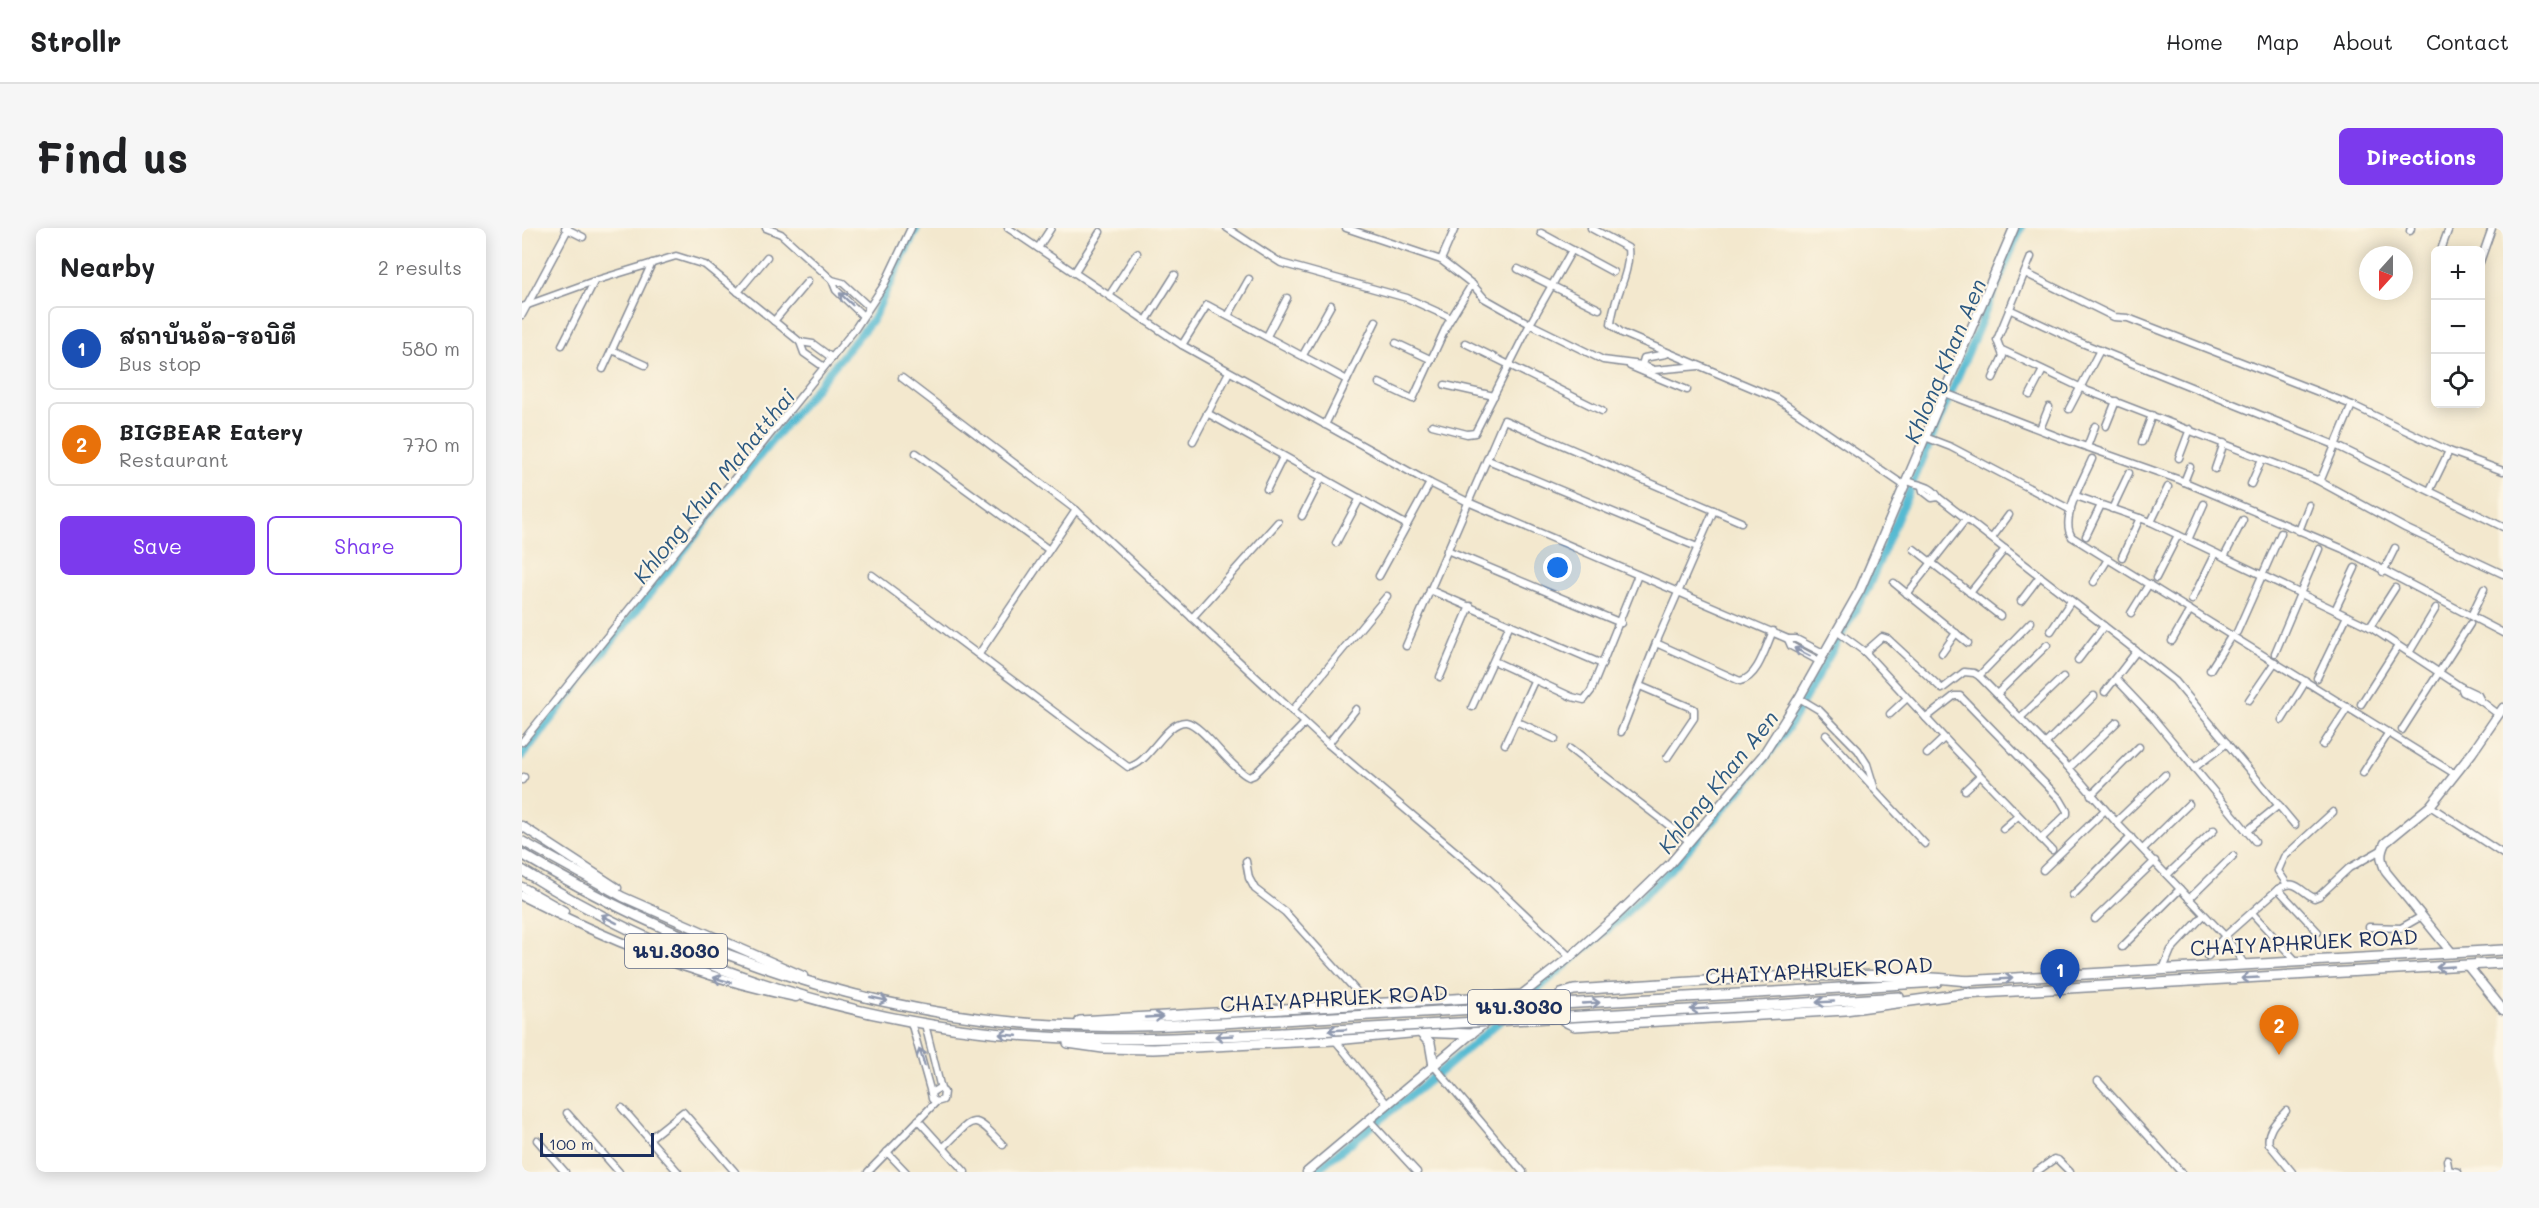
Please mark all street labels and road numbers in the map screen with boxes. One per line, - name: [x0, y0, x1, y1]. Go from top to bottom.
- street label: CHAIYAPHRUEK ROAD: [2189, 922, 2418, 961]
- road number: นบ.3030: [625, 934, 727, 968]
- street label: CHAIYAPHRUEK ROAD: [1704, 950, 1933, 989]
- street label: CHAIYAPHRUEK ROAD: [1219, 978, 1448, 1017]
- road number: นบ.3030: [1468, 990, 1570, 1024]

